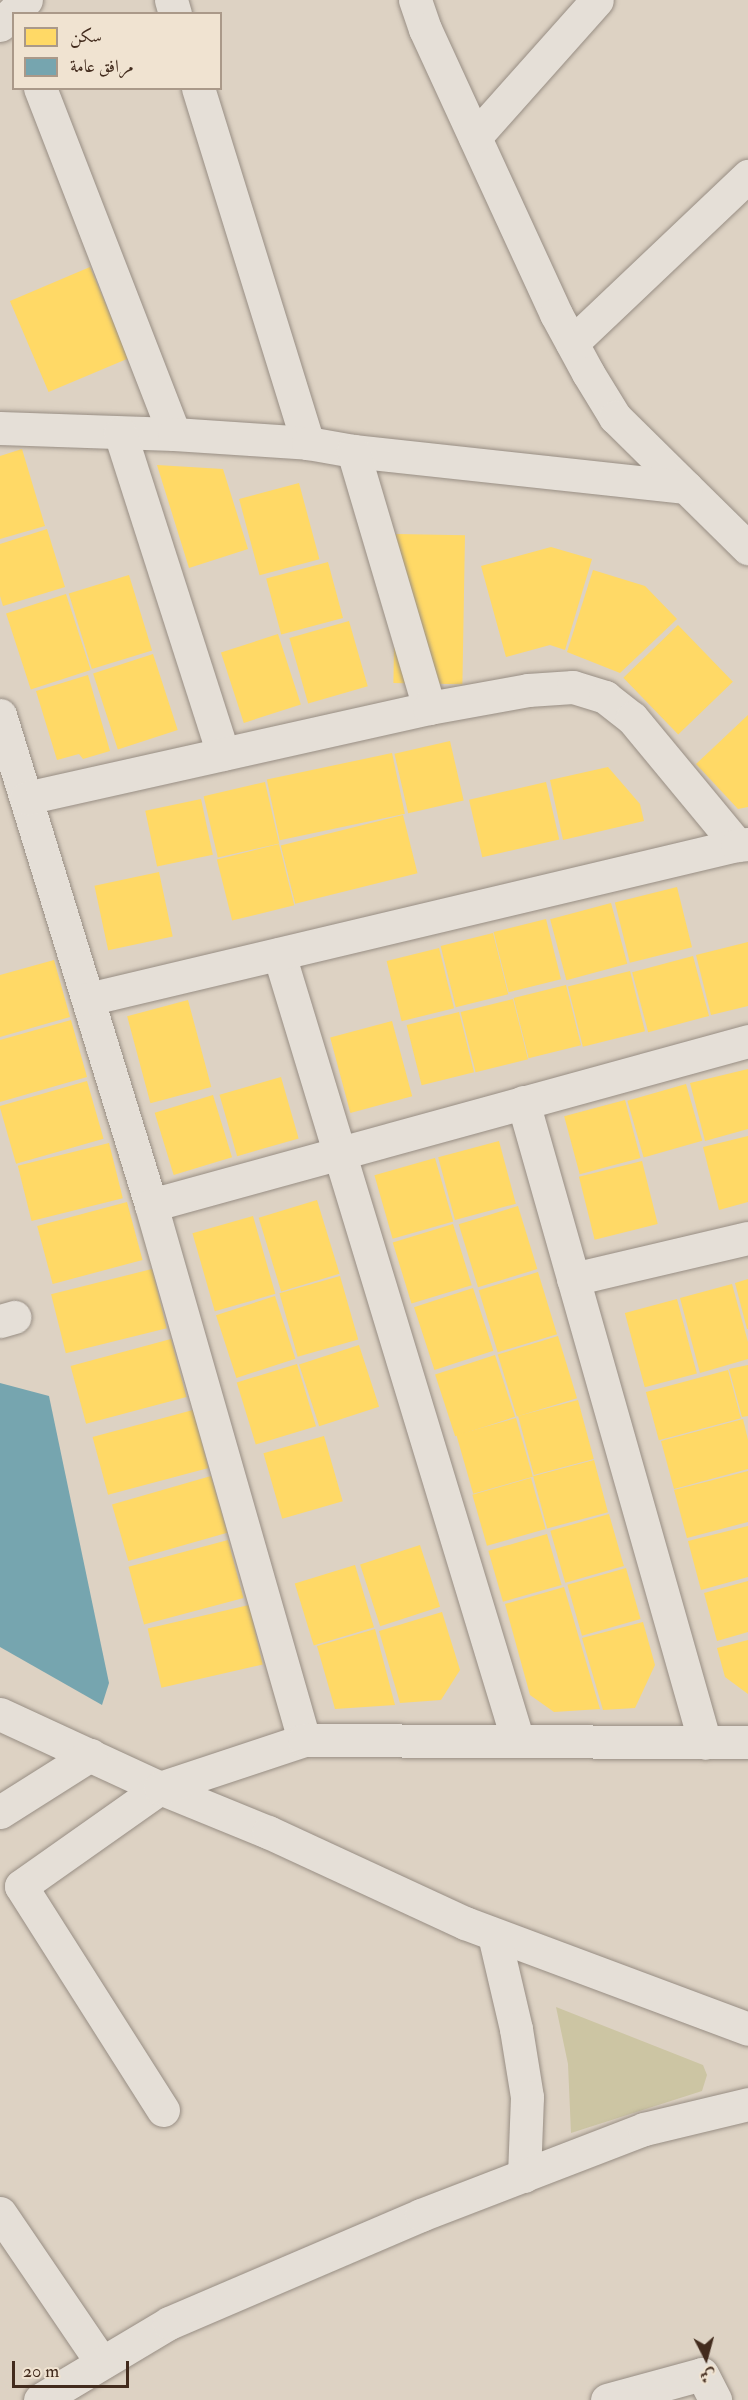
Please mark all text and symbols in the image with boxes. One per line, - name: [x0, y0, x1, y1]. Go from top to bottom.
- legend: [12, 12, 222, 90]
- text: سكن: [70, 25, 102, 48]
- text: مرافق عامة: [70, 55, 134, 78]
- north arrow: [676, 2328, 736, 2388]
- scale bar: [15, 2349, 132, 2387]
- text: 20 m: [23, 2360, 59, 2383]
- text: ش: [699, 2365, 717, 2387]

